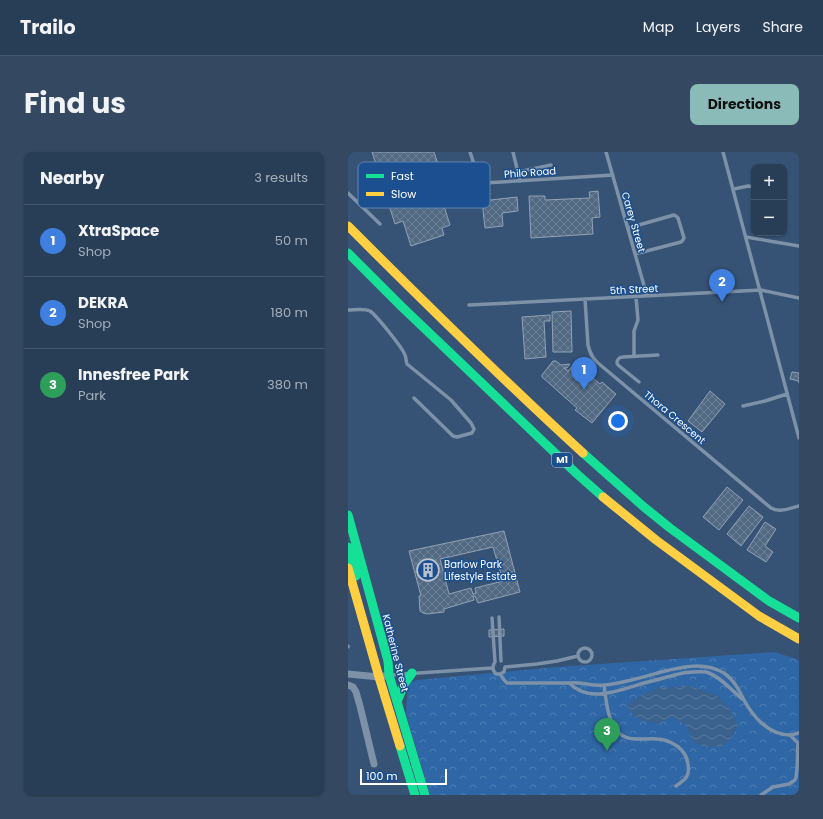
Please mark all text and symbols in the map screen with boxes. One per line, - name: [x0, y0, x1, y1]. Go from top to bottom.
- text: Trailo: [20, 14, 76, 41]
- text: Map: [643, 17, 674, 37]
- text: Layers: [696, 17, 740, 37]
- text: Share: [762, 17, 803, 37]
- text: Find us: [24, 84, 126, 123]
- button: Directions: [690, 84, 799, 125]
- legend: [358, 162, 490, 208]
- street label: Philo Road: [503, 163, 557, 182]
- map controls: [751, 164, 787, 236]
- button: +: [751, 164, 787, 200]
- text: Nearby: [40, 166, 104, 190]
- text: 3 results: [254, 168, 308, 187]
- text: Fast: [391, 168, 414, 184]
- text: Slow: [391, 186, 416, 202]
- street label: Carey Street: [618, 190, 649, 254]
- button: −: [751, 200, 787, 236]
- text: XtraSpace: [78, 220, 159, 241]
- text: 1: [51, 231, 55, 250]
- text: 50 m: [275, 231, 308, 250]
- text: Shop: [78, 242, 111, 261]
- pin: 2: [709, 269, 735, 302]
- street label: 5th Street: [610, 281, 659, 298]
- text: DEKRA: [78, 292, 128, 313]
- text: 2: [49, 303, 57, 322]
- text: 180 m: [271, 303, 308, 322]
- text: Shop: [78, 314, 111, 333]
- pin: 1: [571, 357, 597, 390]
- text: Innesfree Park: [78, 364, 189, 385]
- text: 3: [49, 375, 57, 394]
- text: 380 m: [267, 375, 308, 394]
- text: Park: [78, 386, 106, 405]
- street label: Thora Crescent: [641, 387, 709, 448]
- your location: [608, 411, 628, 431]
- road number: M1: [552, 453, 572, 467]
- building icon: Barlow Park Lifestyle Estate: [415, 557, 441, 583]
- place label: Barlow Park Lifestyle Estate: [444, 557, 517, 584]
- street label: Katherine Street: [379, 613, 413, 694]
- pin: 3: [594, 718, 620, 751]
- scale bar: [360, 767, 447, 786]
- text: 100 m: [366, 768, 398, 784]

